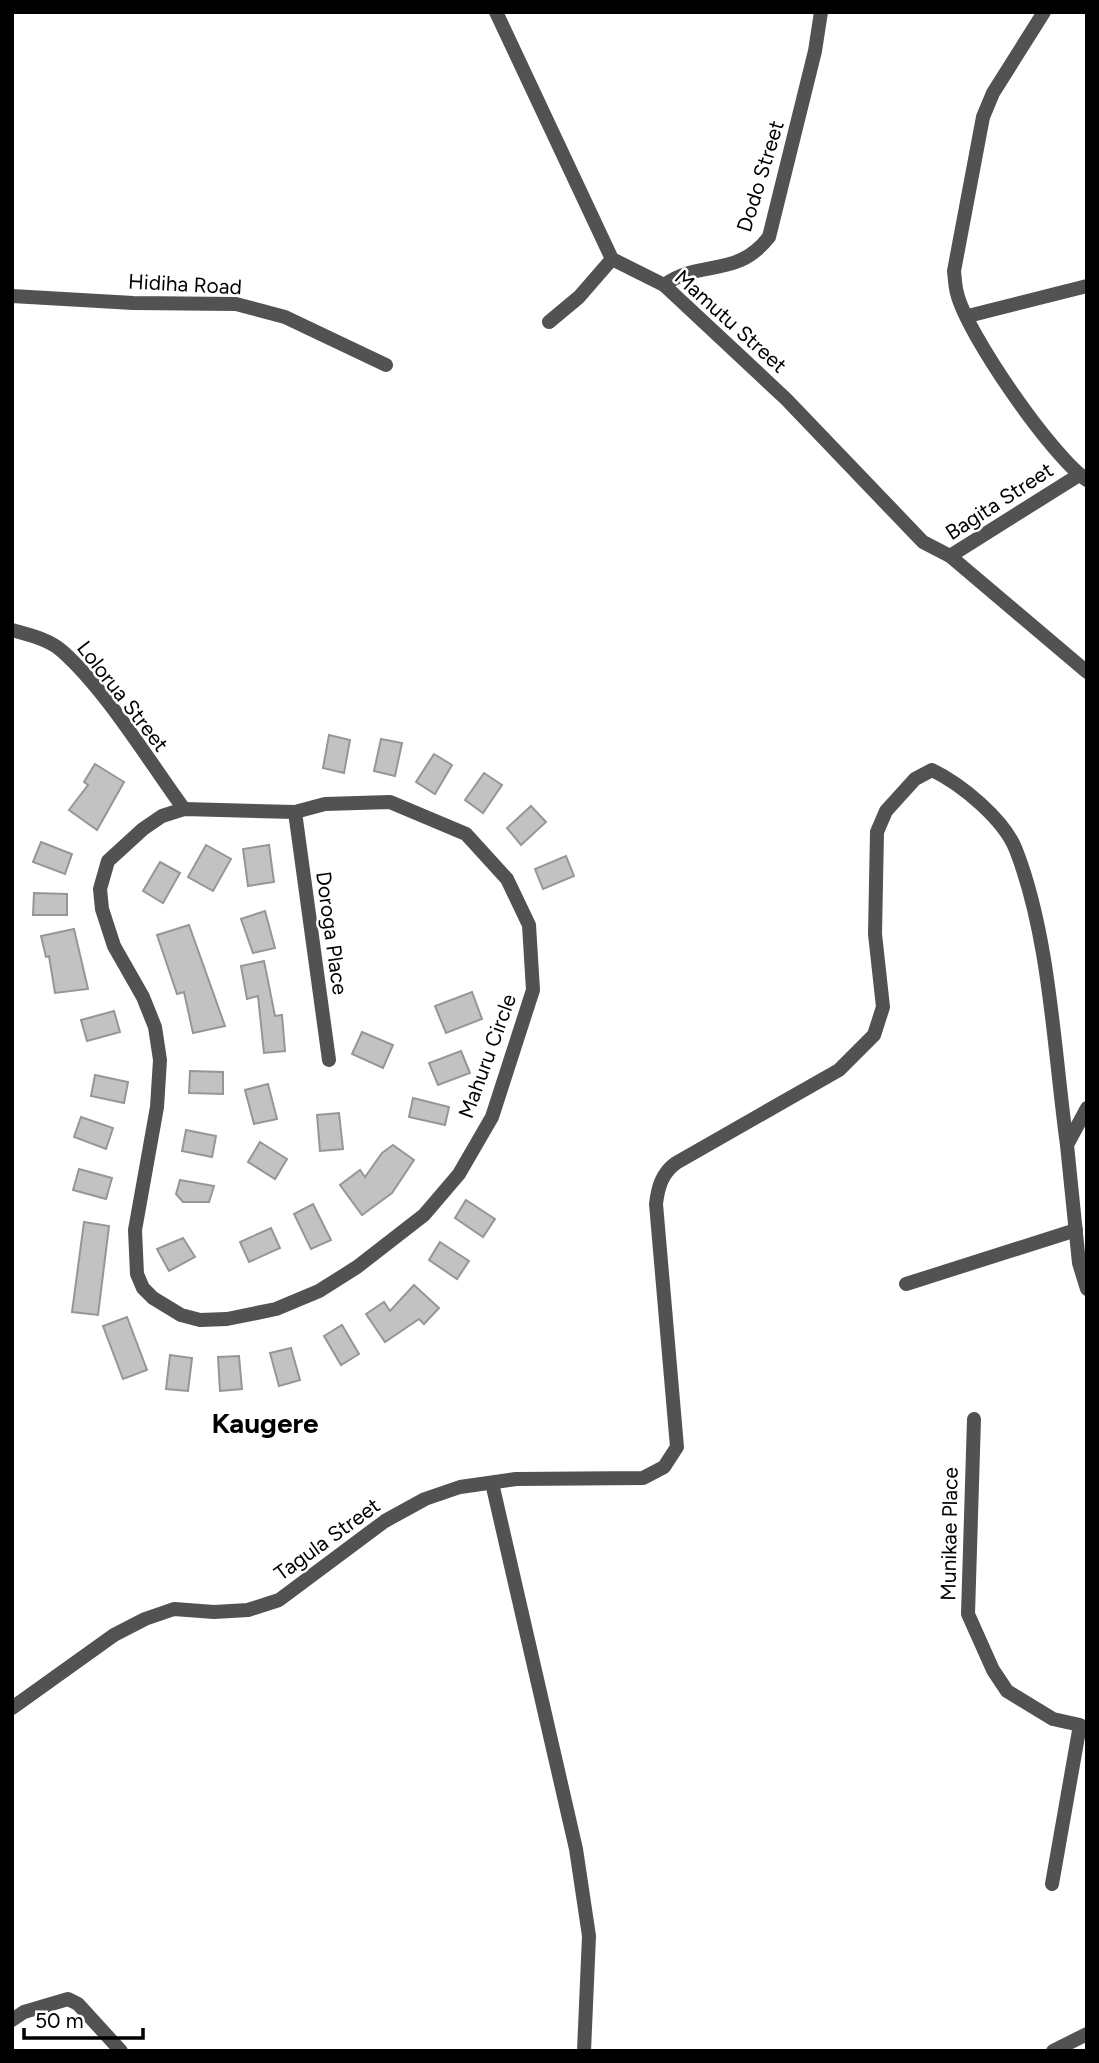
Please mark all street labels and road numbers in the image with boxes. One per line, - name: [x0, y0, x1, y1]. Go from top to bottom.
- street label: Dodo Street: [731, 117, 789, 235]
- street label: Mamutu Street: [670, 264, 792, 378]
- street label: Hidiha Road: [128, 269, 242, 299]
- street label: Bagita Street: [940, 457, 1058, 545]
- street label: Lolorua Street: [72, 636, 174, 756]
- street label: Doroga Place: [311, 870, 353, 996]
- street label: Mahuru Circle: [453, 990, 521, 1122]
- street label: Munikae Place: [935, 1467, 963, 1601]
- street label: Tagula Street: [269, 1492, 385, 1586]

